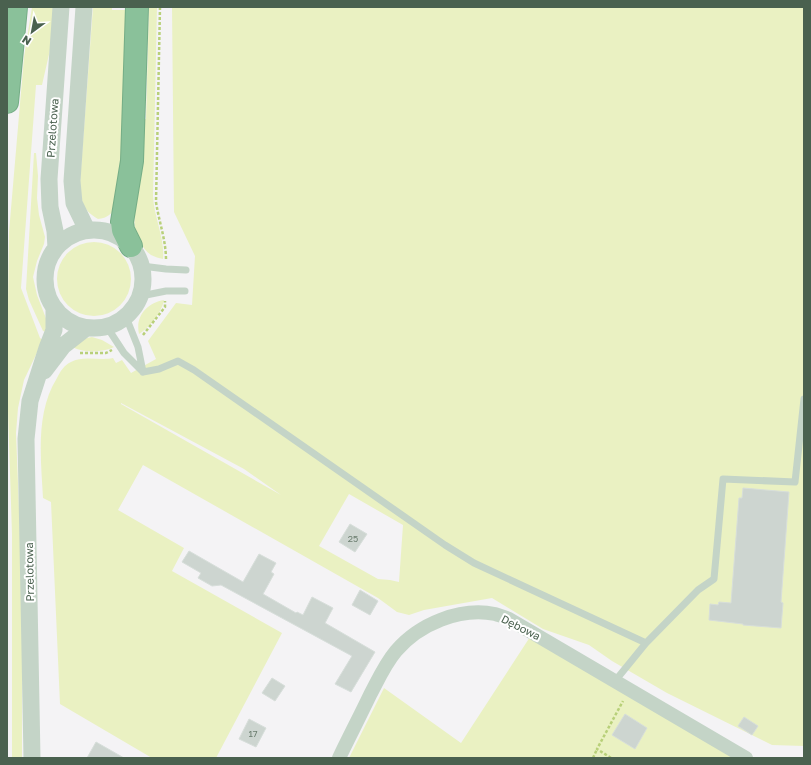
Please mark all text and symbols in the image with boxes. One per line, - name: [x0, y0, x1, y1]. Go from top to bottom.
- north arrow: [12, 12, 52, 52]
- text: N: [19, 33, 33, 49]
- street label: Przelotowa: [43, 98, 61, 158]
- house number: 25: [348, 533, 358, 544]
- street label: Przelotowa: [22, 542, 36, 602]
- street label: Dębowa: [499, 612, 543, 642]
- house number: 17: [248, 728, 258, 739]

